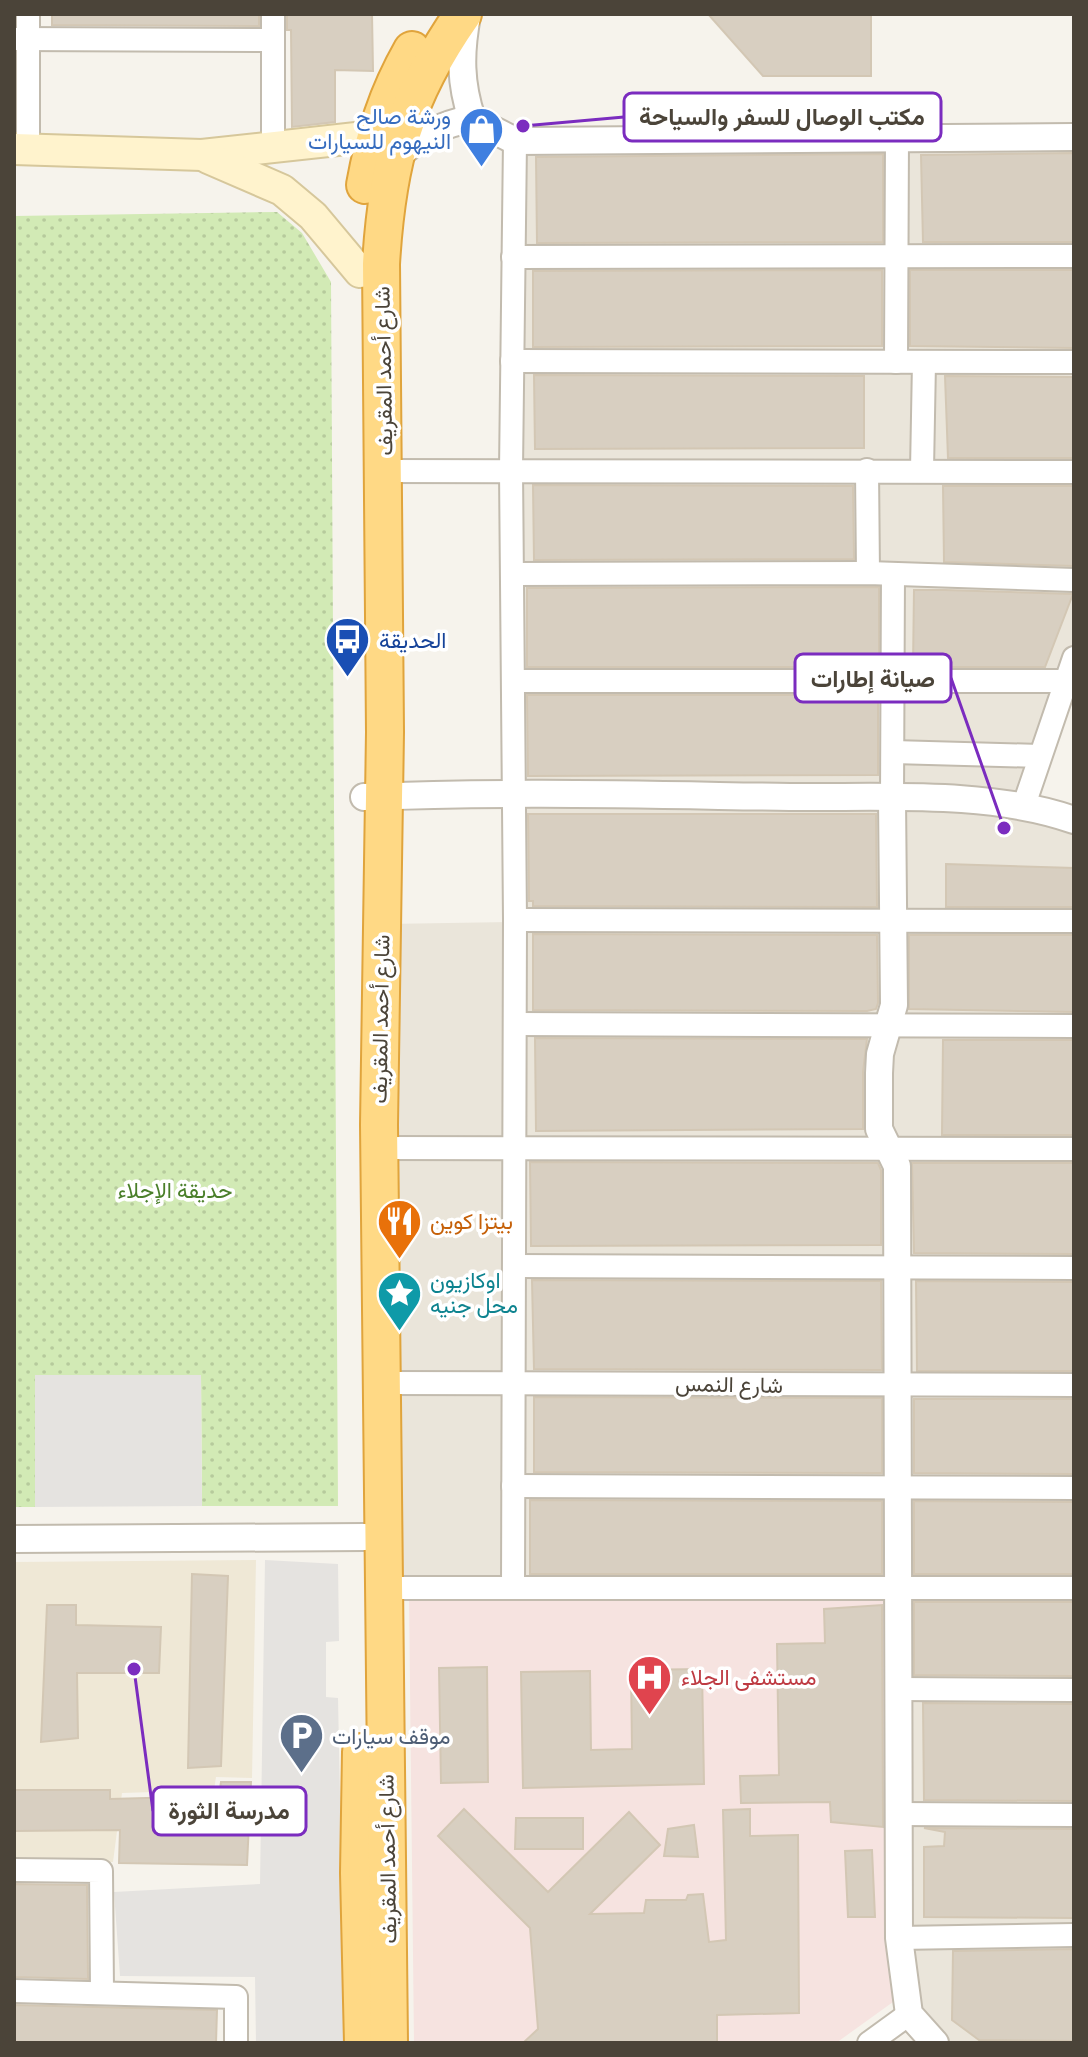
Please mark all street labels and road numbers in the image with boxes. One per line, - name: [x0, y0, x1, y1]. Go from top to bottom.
- street label: شارع أحمد المقريف: [367, 286, 399, 456]
- street label: شارع أحمد المقريف: [364, 934, 396, 1104]
- street label: شارع النمس: [675, 1368, 783, 1400]
- street label: شارع أحمد المقريف: [371, 1774, 403, 1944]

